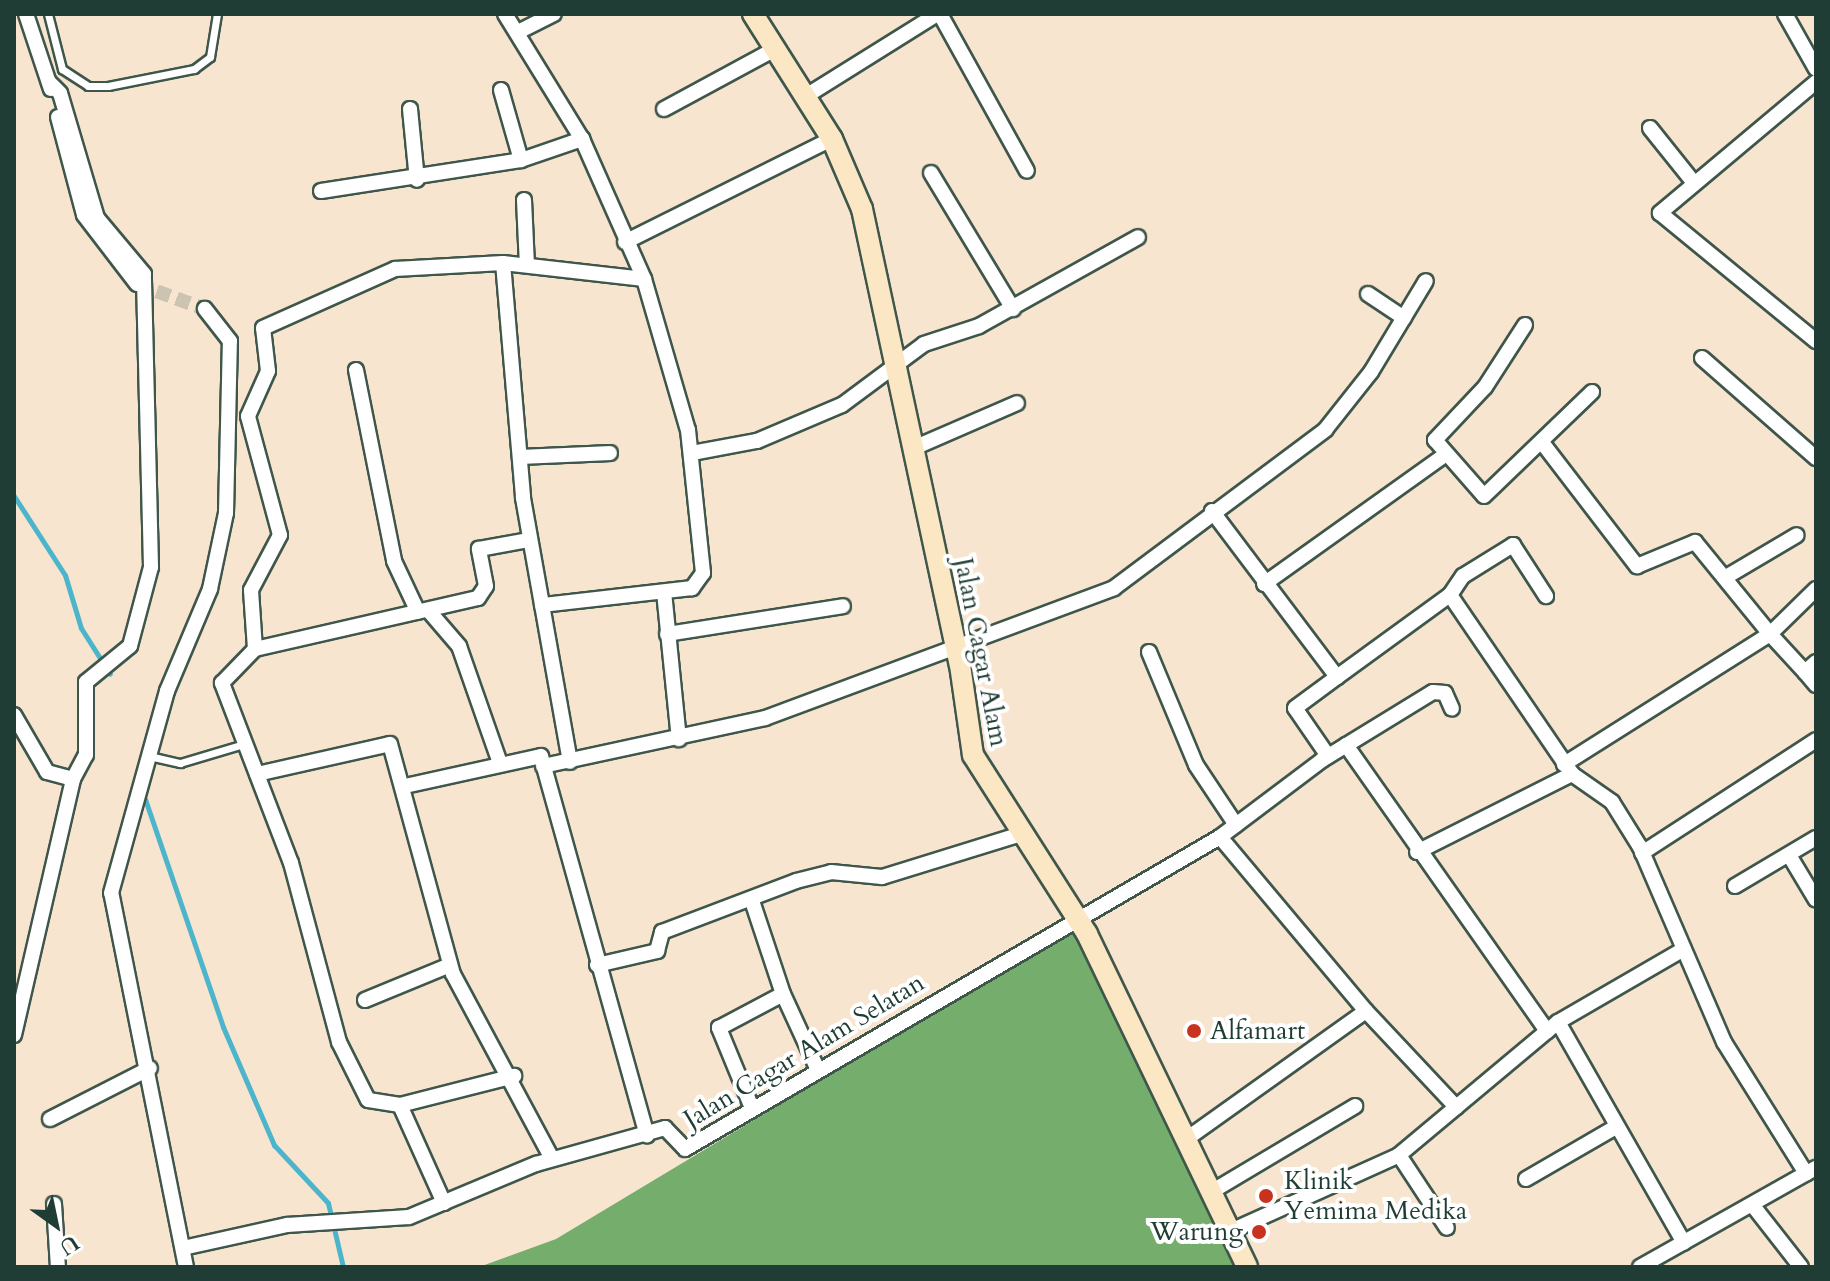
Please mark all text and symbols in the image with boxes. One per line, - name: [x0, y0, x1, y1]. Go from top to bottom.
- street label: Jalan Cagar Alam: [947, 555, 1015, 749]
- street label: Jalan Cagar Alam Selatan: [678, 967, 930, 1135]
- place label: Alfamart: [1210, 1015, 1305, 1047]
- marker: Alfamart: [1185, 1022, 1203, 1040]
- place label: Klinik Yemima Medika: [1284, 1165, 1467, 1226]
- north arrow: [16, 1185, 96, 1265]
- marker: Klinik Yemima Medika: [1255, 1185, 1277, 1207]
- place label: Warung: [1150, 1216, 1243, 1248]
- marker: Warung: [1250, 1223, 1268, 1241]
- text: U: [53, 1228, 85, 1263]

